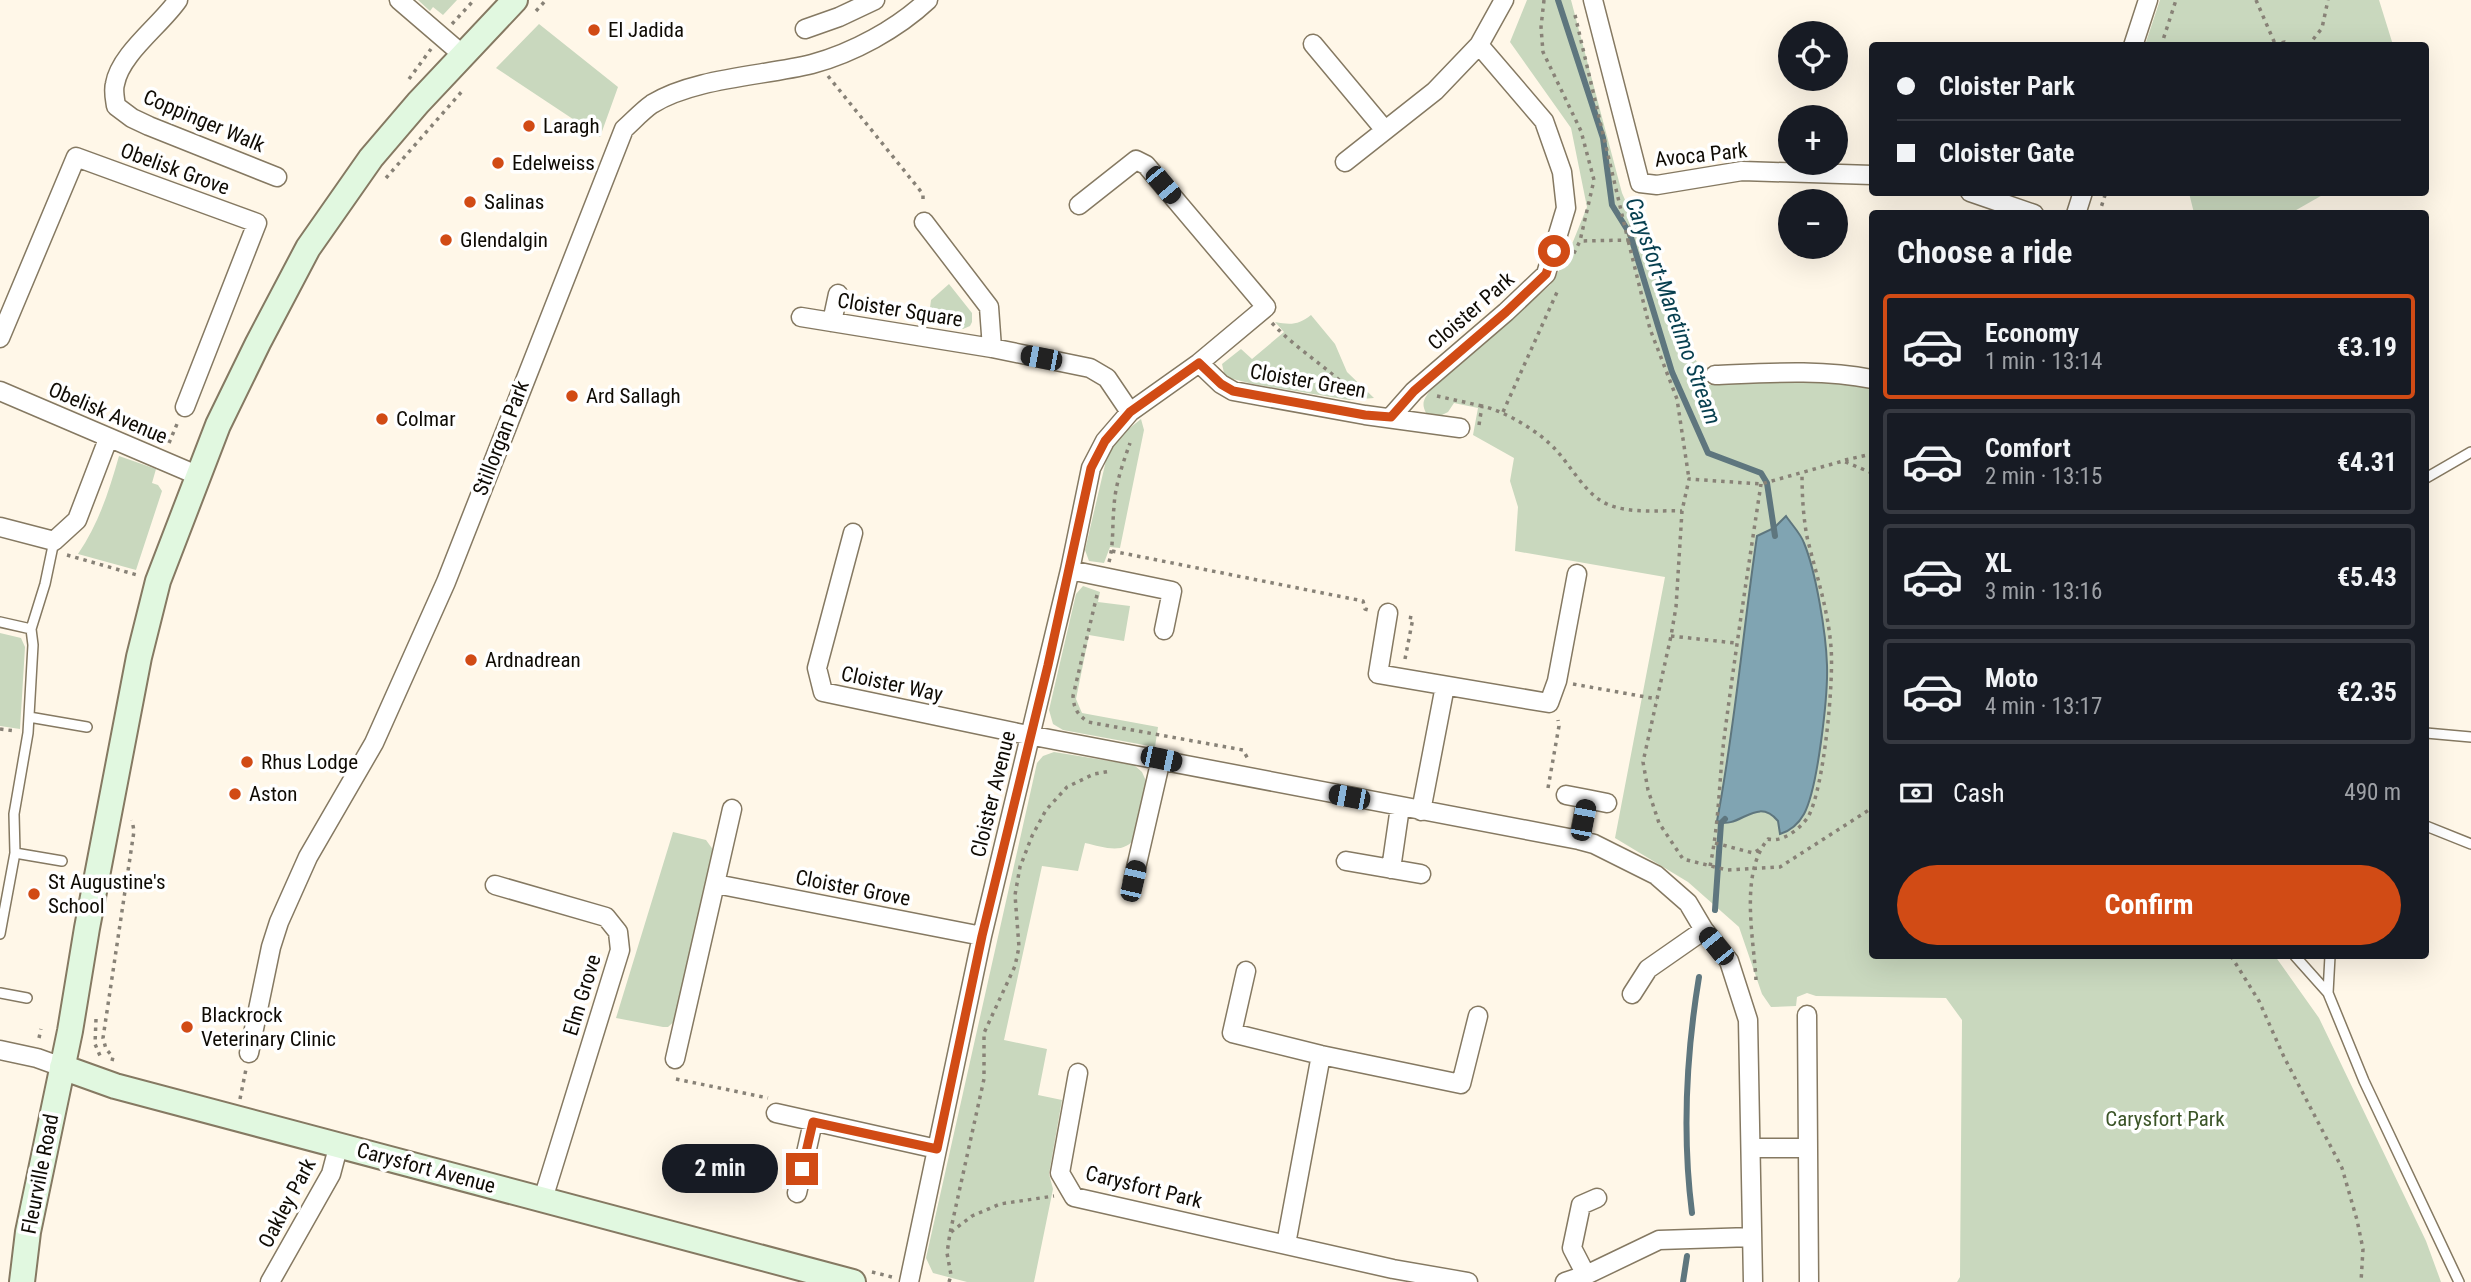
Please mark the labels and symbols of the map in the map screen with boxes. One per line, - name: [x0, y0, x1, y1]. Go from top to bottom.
- place label: El Jadida: [608, 18, 684, 42]
- marker: El Jadida: [586, 22, 602, 38]
- street label: Coppinger Walk: [140, 85, 269, 158]
- place label: Laragh: [543, 114, 600, 138]
- marker: Laragh: [521, 118, 537, 134]
- street label: Obelisk Grove: [117, 138, 233, 200]
- street label: Avoca Park: [1654, 138, 1749, 172]
- place label: Edelweiss: [512, 151, 595, 175]
- marker: Edelweiss: [490, 155, 506, 171]
- car: [1142, 162, 1185, 208]
- place label: Salinas: [484, 190, 544, 214]
- marker: Salinas: [462, 194, 478, 210]
- water label: Carysfort-Maretimo Stream: [1619, 194, 1727, 428]
- place label: Glendalgin: [460, 228, 548, 252]
- marker: Glendalgin: [438, 232, 454, 248]
- route start: [1538, 235, 1570, 267]
- street label: Cloister Park: [1423, 267, 1519, 355]
- street label: Cloister Square: [836, 288, 965, 332]
- car: [1019, 344, 1064, 372]
- street label: Cloister Green: [1248, 359, 1368, 403]
- street label: Obelisk Avenue: [45, 377, 171, 449]
- street label: Stillorgan Park: [468, 377, 534, 499]
- place label: Ard Sallagh: [586, 384, 681, 408]
- marker: Ard Sallagh: [564, 388, 580, 404]
- place label: Colmar: [396, 407, 456, 431]
- marker: Colmar: [374, 411, 390, 427]
- place label: Ardnadrean: [485, 648, 581, 672]
- marker: Ardnadrean: [463, 652, 479, 668]
- street label: Cloister Way: [839, 662, 945, 707]
- street label: Cloister Avenue: [966, 728, 1020, 860]
- car: [1139, 744, 1184, 774]
- place label: Rhus Lodge: [261, 750, 358, 774]
- marker: Rhus Lodge: [239, 754, 255, 770]
- place label: Aston: [249, 782, 297, 806]
- car: [1327, 783, 1372, 811]
- marker: Aston: [227, 786, 243, 802]
- car: [1569, 797, 1598, 843]
- car: [1119, 858, 1148, 904]
- street label: Cloister Grove: [793, 865, 913, 911]
- place label: St Augustine's School: [48, 870, 166, 918]
- marker: St Augustine's School: [26, 886, 42, 902]
- car: [1695, 923, 1738, 969]
- street label: Elm Grove: [558, 951, 606, 1038]
- place label: Blackrock Veterinary Clinic: [201, 1003, 336, 1051]
- marker: Blackrock Veterinary Clinic: [179, 1019, 195, 1035]
- park label: Carysfort Park: [2105, 1107, 2225, 1131]
- street label: Fleurville Road: [17, 1112, 63, 1236]
- street label: Carysfort Avenue: [354, 1138, 498, 1198]
- callout: 2 min: [662, 1144, 778, 1194]
- route end: [786, 1153, 818, 1185]
- street label: Oakley Park: [253, 1154, 321, 1252]
- street label: Carysfort Park: [1083, 1161, 1205, 1213]

